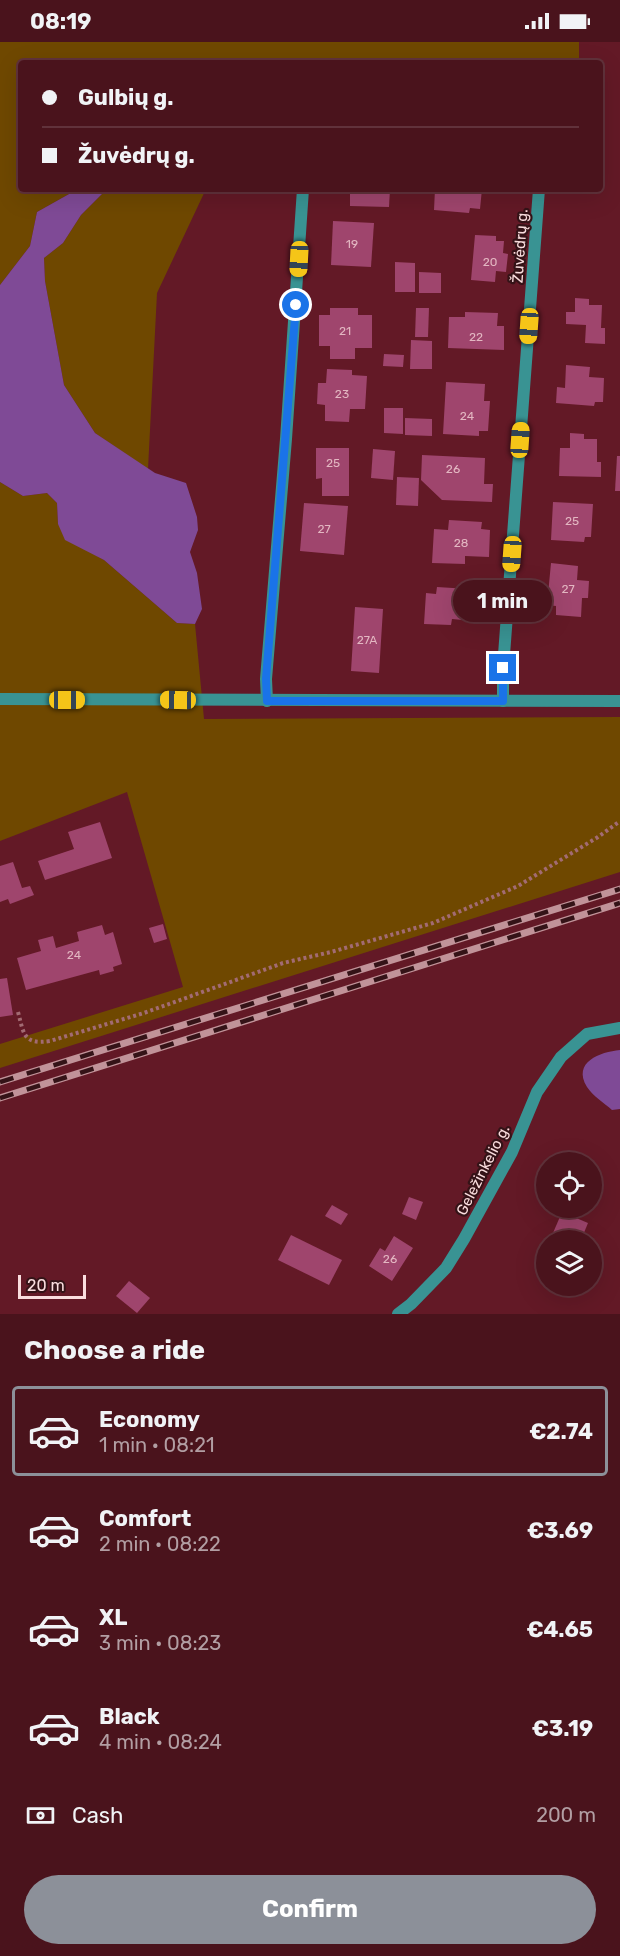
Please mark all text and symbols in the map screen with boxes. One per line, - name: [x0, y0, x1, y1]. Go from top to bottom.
- text: 08:19: [30, 8, 91, 35]
- text: Gulbių g.: [78, 84, 173, 111]
- text: Žuvėdrų g.: [78, 142, 195, 169]
- street label: Žuvėdrų g.: [508, 208, 532, 284]
- house number: 19: [346, 237, 358, 251]
- car: [289, 241, 309, 277]
- house number: 20: [483, 255, 497, 269]
- route start: [282, 291, 309, 318]
- car: [519, 307, 539, 345]
- house number: 21: [339, 324, 351, 338]
- house number: 22: [469, 330, 483, 344]
- house number: 23: [335, 387, 349, 401]
- house number: 24: [460, 409, 475, 423]
- car: [510, 421, 530, 459]
- house number: 25: [326, 456, 340, 470]
- house number: 26: [446, 462, 460, 476]
- house number: 25: [565, 514, 579, 528]
- house number: 27: [317, 522, 331, 536]
- car: [502, 535, 522, 573]
- house number: 28: [454, 536, 468, 550]
- callout: 1 min: [454, 581, 552, 623]
- house number: 27: [561, 582, 575, 596]
- text: 1 min: [477, 589, 528, 613]
- house number: 27A: [357, 633, 377, 647]
- route end: [489, 654, 516, 681]
- car: [49, 691, 85, 709]
- car: [160, 691, 196, 709]
- house number: 24: [67, 948, 82, 962]
- street label: Geležinkelio g.: [452, 1122, 514, 1218]
- map controls: [536, 1152, 602, 1296]
- button: locate: [536, 1152, 602, 1218]
- button: layers: [536, 1230, 602, 1296]
- house number: 26: [383, 1252, 397, 1266]
- scale bar: [18, 1272, 86, 1300]
- text: 20 m: [27, 1276, 65, 1295]
- text: Choose a ride: [24, 1334, 205, 1366]
- icon: car: [27, 1404, 81, 1458]
- text: Economy: [99, 1406, 200, 1433]
- text: €2.74: [529, 1418, 593, 1445]
- text: 1 min · 08:21: [99, 1433, 214, 1457]
- icon: car: [27, 1503, 81, 1557]
- text: Comfort: [99, 1505, 191, 1532]
- text: €3.69: [527, 1517, 593, 1544]
- text: 2 min · 08:22: [99, 1532, 221, 1556]
- icon: car: [27, 1602, 81, 1656]
- text: XL: [99, 1604, 127, 1631]
- text: €4.65: [526, 1616, 593, 1643]
- text: 3 min · 08:23: [99, 1631, 221, 1655]
- icon: car: [27, 1701, 81, 1755]
- text: Black: [99, 1703, 160, 1730]
- text: €3.19: [531, 1715, 593, 1742]
- text: 4 min · 08:24: [99, 1730, 222, 1754]
- icon: cash: [24, 1799, 57, 1832]
- text: Cash: [72, 1802, 123, 1829]
- text: 200 m: [536, 1803, 596, 1827]
- button: Confirm: [24, 1875, 596, 1944]

